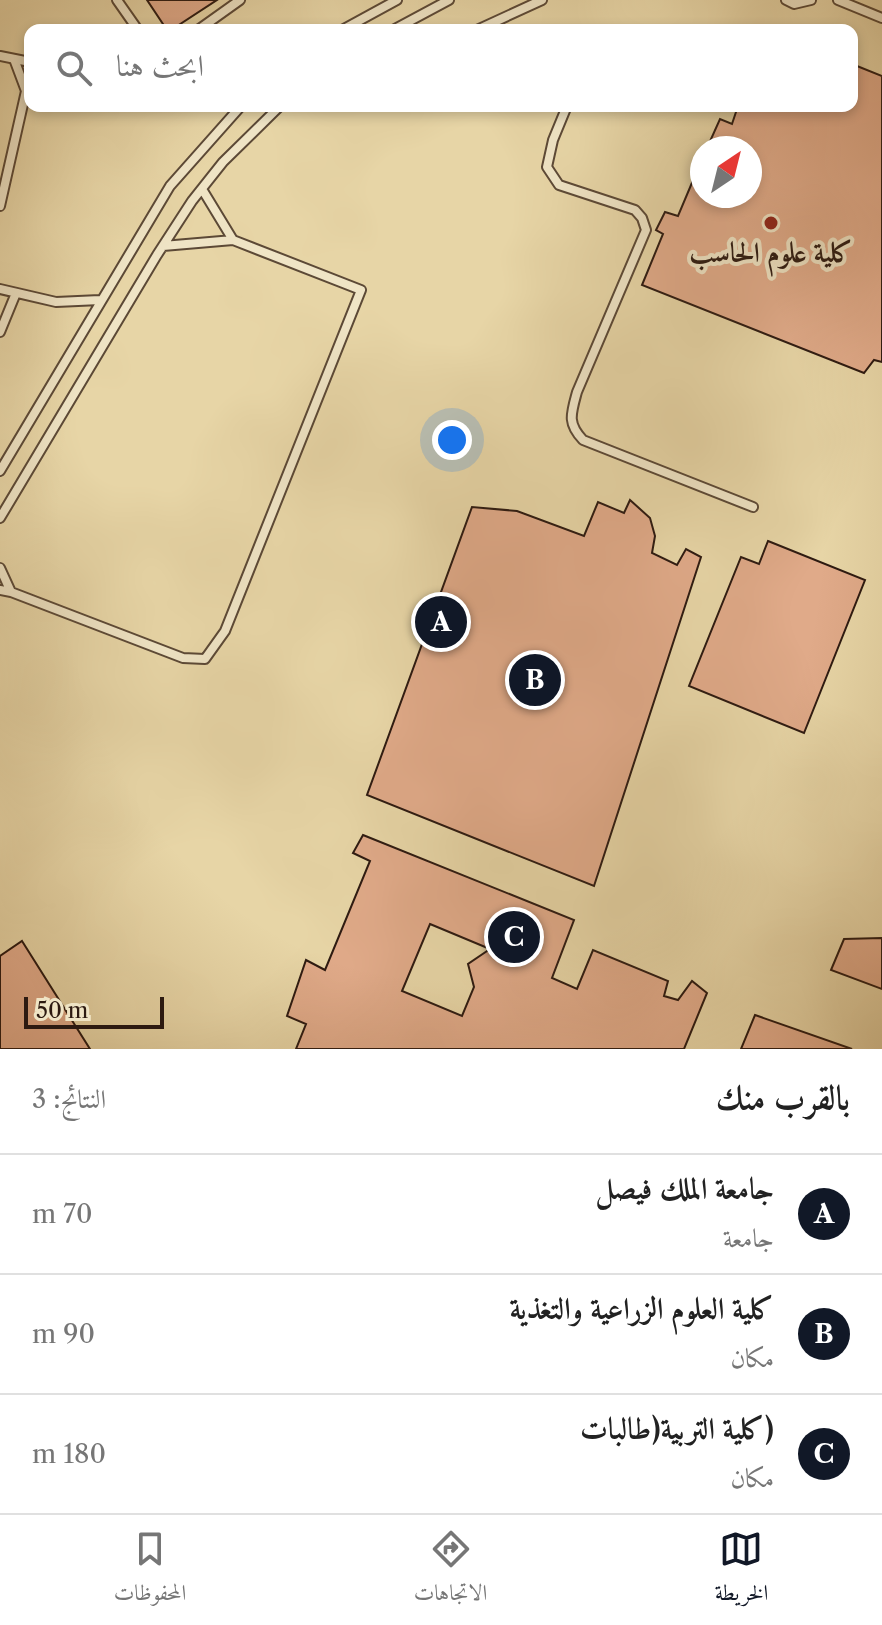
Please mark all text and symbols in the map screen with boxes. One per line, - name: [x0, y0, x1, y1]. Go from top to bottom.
- search box: [24, 24, 858, 112]
- icon: search: [52, 46, 96, 90]
- text: ابحث هنا: [116, 47, 204, 84]
- north arrow: [690, 136, 762, 208]
- marker: كلية علوم الحاسب: [762, 214, 780, 232]
- place label: كلية علوم الحاسب: [689, 235, 853, 277]
- your location: [432, 420, 472, 460]
- pin: A: [415, 592, 467, 652]
- pin: B: [509, 650, 561, 710]
- pin: C: [488, 907, 540, 967]
- scale bar: [24, 993, 164, 1029]
- text: 50 m: [36, 997, 88, 1024]
- text: بالقرب منك: [716, 1076, 850, 1118]
- text: النتائج: 3: [32, 1083, 106, 1115]
- text: جامعة الملك فيصل: [595, 1170, 774, 1207]
- text: 70 m: [32, 1198, 92, 1230]
- text: A: [814, 1198, 834, 1230]
- text: جامعة: [723, 1222, 774, 1254]
- text: كلية العلوم الزراعية والتغذية: [509, 1290, 774, 1327]
- text: 90 m: [32, 1318, 95, 1350]
- text: B: [814, 1318, 834, 1350]
- text: مكان: [730, 1342, 774, 1374]
- text: (كلية التربية(طالبات: [580, 1410, 774, 1447]
- text: 180 m: [32, 1438, 106, 1470]
- text: C: [814, 1438, 834, 1470]
- text: مكان: [730, 1462, 774, 1494]
- tab: المحفوظات: [114, 1527, 186, 1614]
- tab: الاتجاهات: [414, 1527, 487, 1614]
- tab: الخريطة: [715, 1527, 768, 1614]

